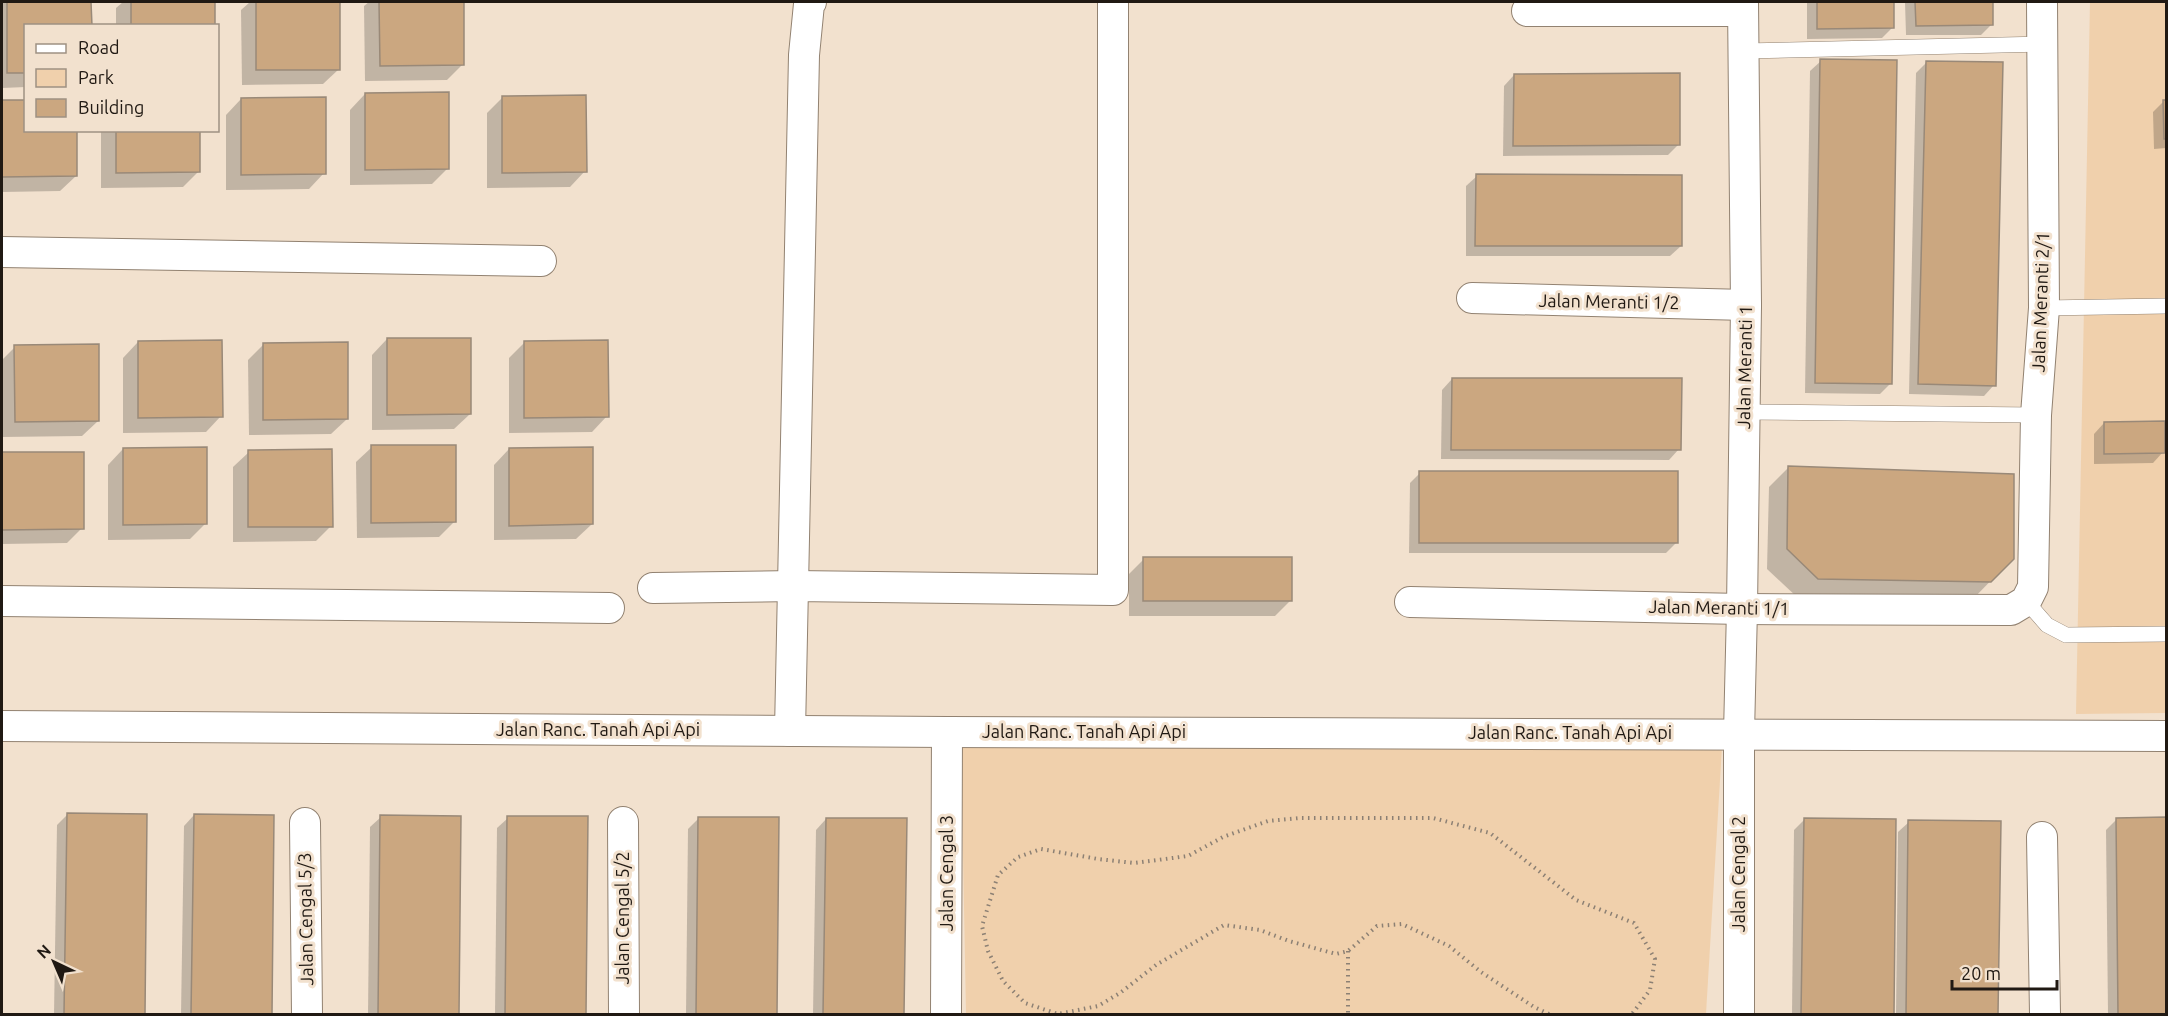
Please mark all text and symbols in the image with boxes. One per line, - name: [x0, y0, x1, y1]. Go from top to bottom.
- legend: [24, 24, 219, 132]
- text: Road: [78, 37, 120, 57]
- text: Park: [78, 67, 114, 87]
- text: Building: [78, 97, 144, 117]
- street label: Jalan Meranti 2/1: [2028, 231, 2052, 373]
- street label: Jalan Meranti 1/2: [1538, 290, 1680, 312]
- street label: Jalan Meranti 1: [1733, 305, 1755, 429]
- street label: Jalan Meranti 1/1: [1648, 596, 1790, 618]
- street label: Jalan Ranc. Tanah Api Api: [496, 719, 700, 739]
- street label: Jalan Ranc. Tanah Api Api: [982, 721, 1186, 741]
- street label: Jalan Ranc. Tanah Api Api: [1468, 722, 1672, 742]
- street label: Jalan Cengal 3: [936, 815, 956, 931]
- street label: Jalan Cengal 2: [1728, 816, 1748, 932]
- street label: Jalan Cengal 5/2: [612, 851, 632, 985]
- street label: Jalan Cengal 5/3: [294, 852, 316, 986]
- north arrow: [24, 932, 84, 992]
- text: N: [33, 941, 54, 962]
- scale bar: [1952, 953, 2057, 991]
- text: 20 m: [1961, 963, 2001, 983]

